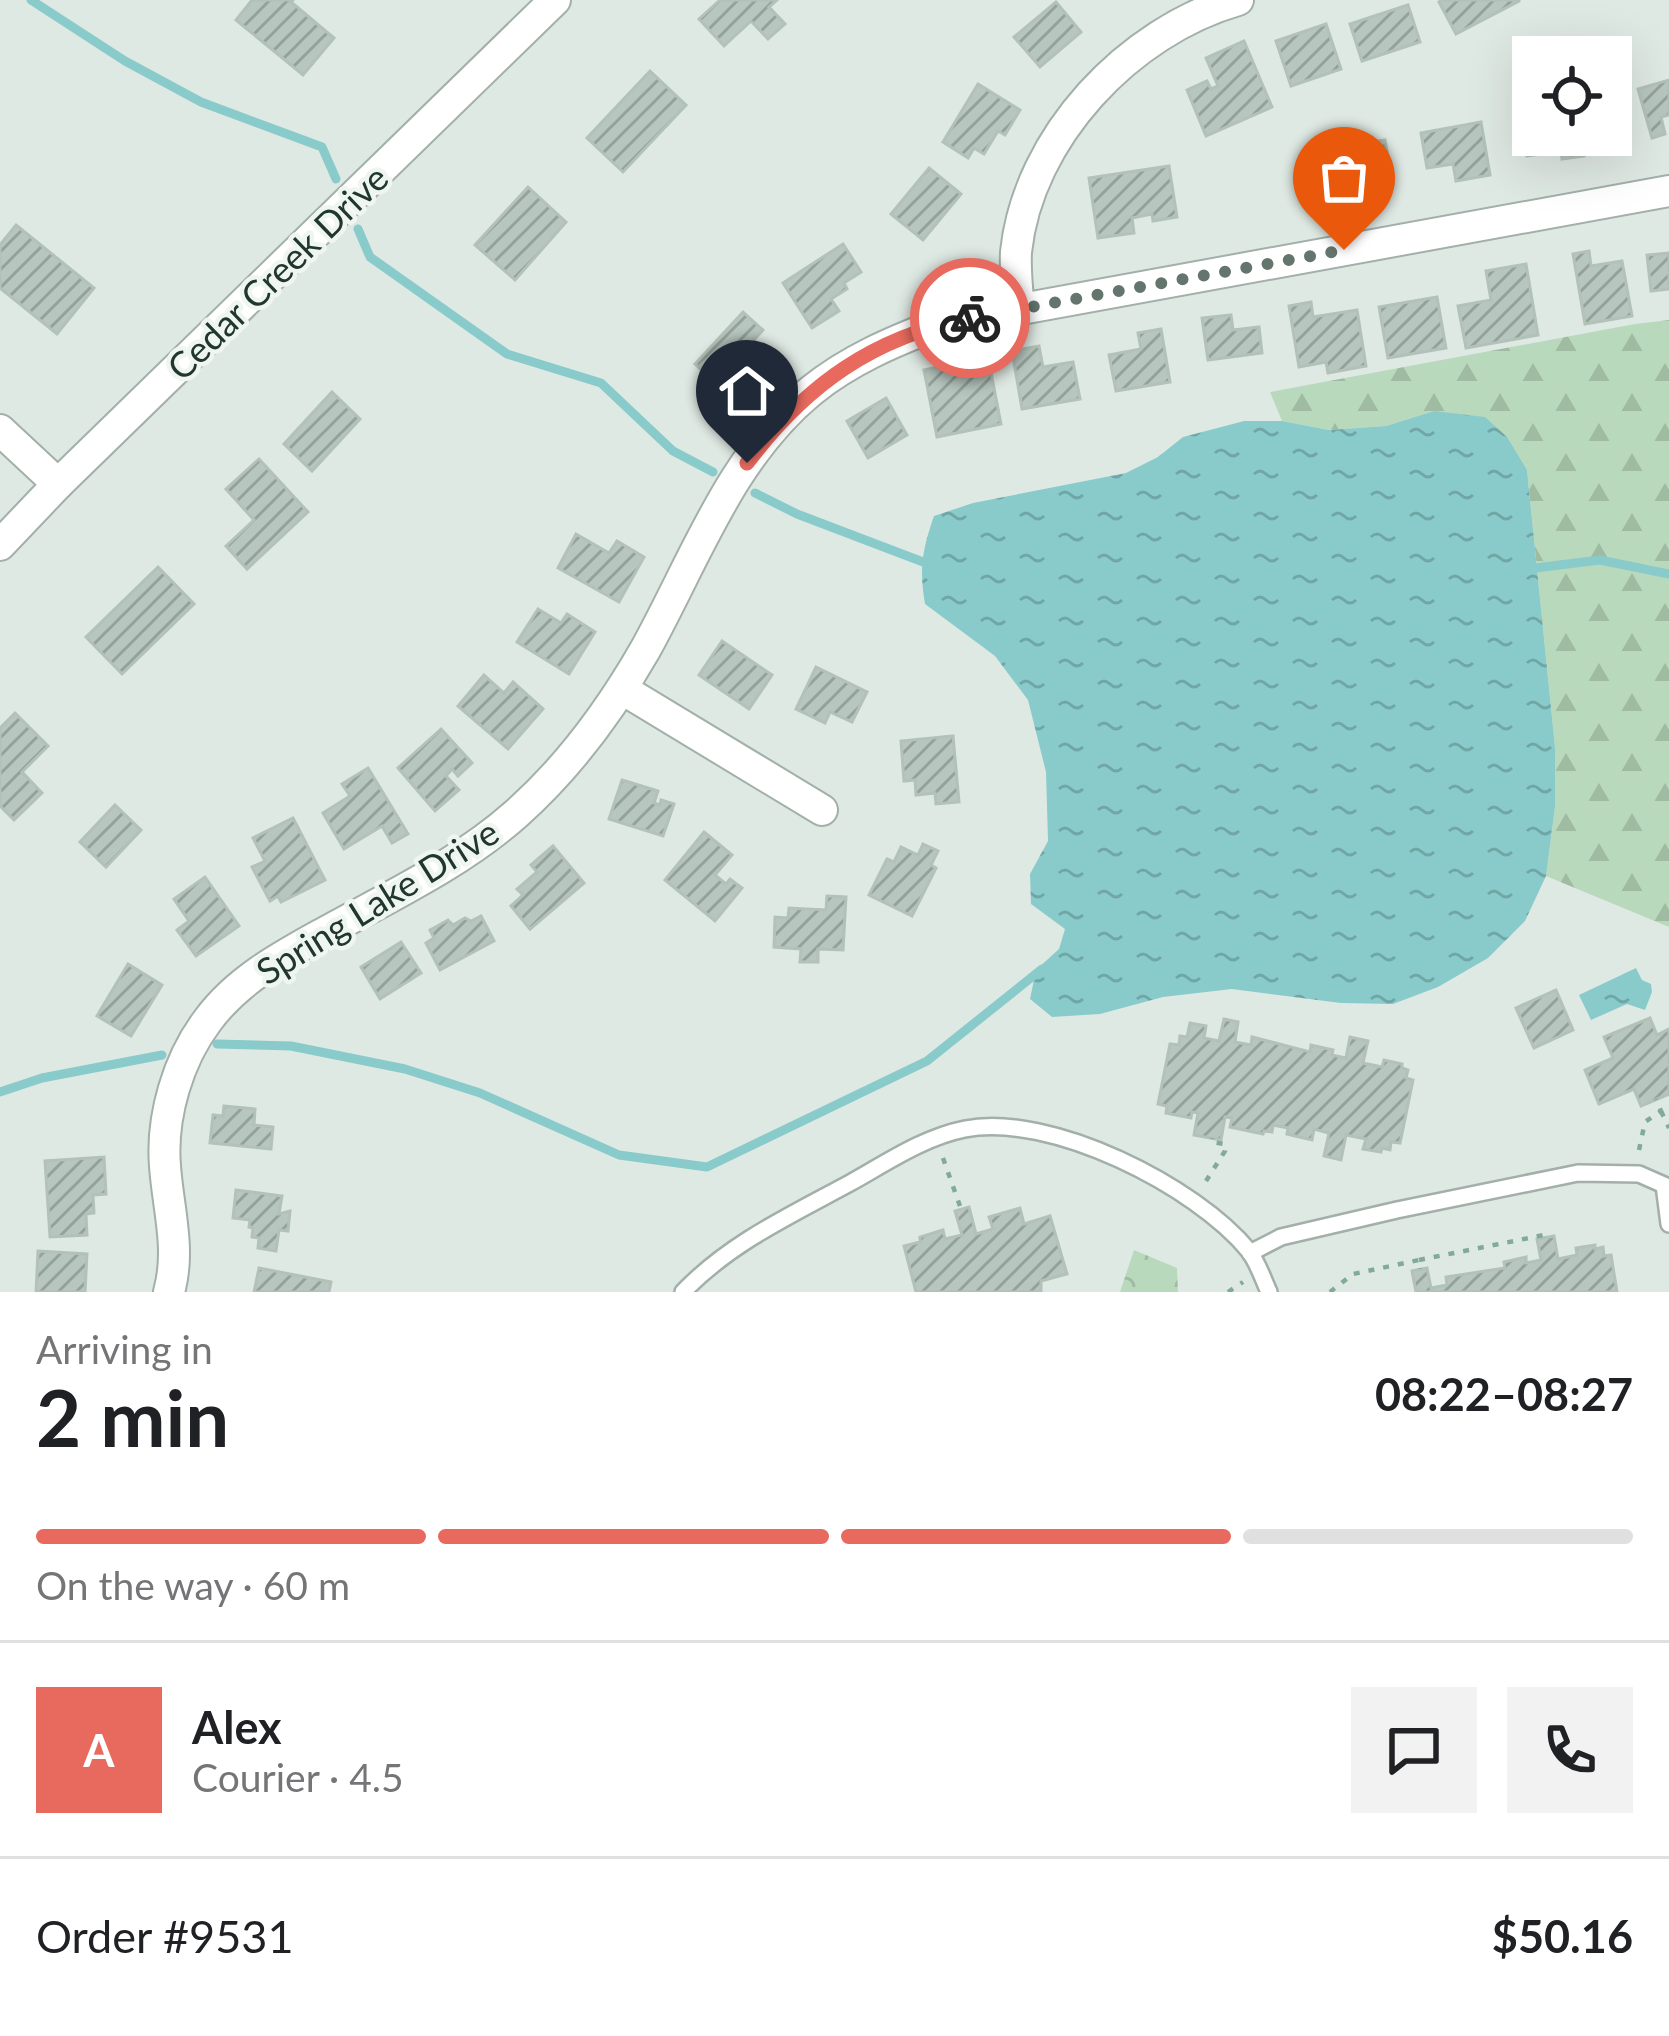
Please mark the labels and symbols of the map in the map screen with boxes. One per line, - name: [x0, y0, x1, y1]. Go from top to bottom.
- pin: [1293, 127, 1395, 250]
- street label: Cedar Creek Drive: [157, 155, 397, 389]
- courier: [910, 258, 1030, 378]
- pin: [696, 340, 798, 463]
- street label: Spring Lake Drive: [248, 809, 506, 993]

